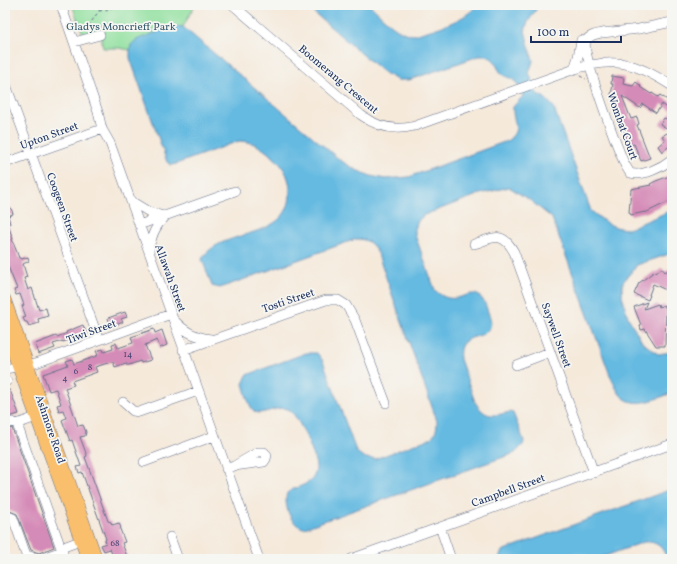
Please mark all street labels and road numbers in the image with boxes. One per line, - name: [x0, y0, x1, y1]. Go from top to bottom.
- street label: Boomerang Crescent: [295, 42, 381, 118]
- street label: Wombat Court: [602, 91, 641, 162]
- street label: Upton Street: [18, 119, 81, 154]
- street label: Coogeen Street: [42, 171, 81, 244]
- street label: Allawah Street: [150, 243, 189, 315]
- street label: Tosti Street: [260, 285, 317, 317]
- street label: Saywell Street: [537, 301, 574, 370]
- street label: Tiwi Street: [64, 316, 119, 348]
- street label: Ashmore Road: [31, 393, 68, 466]
- street label: Campbell Street: [470, 471, 548, 512]

